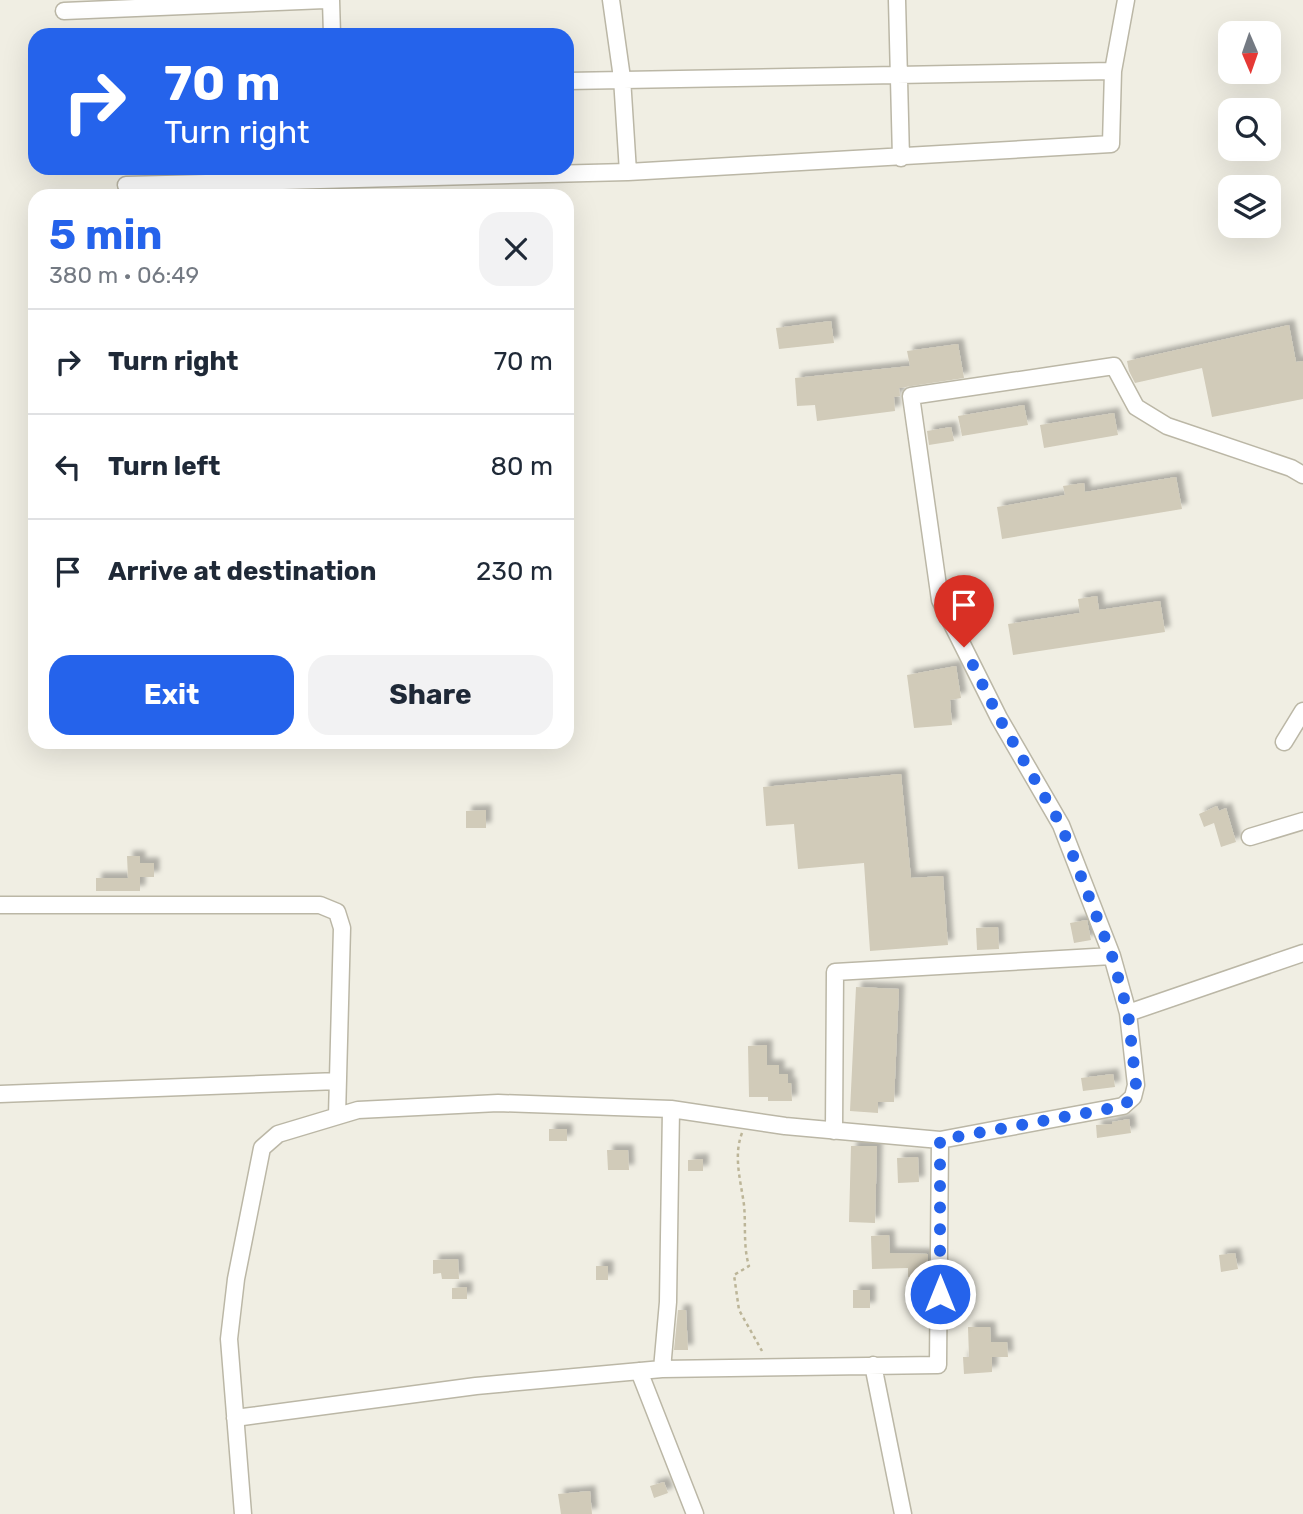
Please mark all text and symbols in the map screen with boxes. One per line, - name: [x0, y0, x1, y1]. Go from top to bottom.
- north arrow: [1218, 21, 1281, 84]
- map controls: [1218, 21, 1281, 238]
- text: 70 m: [164, 54, 281, 112]
- icon: right: [49, 56, 140, 147]
- button: search: [1218, 98, 1281, 161]
- text: Turn right: [164, 113, 309, 151]
- button: layers: [1218, 175, 1281, 238]
- text: 5 min: [49, 210, 163, 260]
- button: close: [479, 212, 553, 286]
- text: 380 m · 06:49: [49, 261, 199, 289]
- icon: right: [49, 343, 87, 381]
- text: Turn right: [108, 346, 238, 377]
- text: 70 m: [494, 346, 553, 377]
- icon: left: [49, 448, 87, 486]
- text: Turn left: [108, 451, 220, 482]
- text: 80 m: [490, 451, 553, 482]
- icon: arrive: [49, 553, 87, 591]
- text: Arrive at destination: [108, 556, 376, 587]
- text: 230 m: [476, 556, 553, 587]
- pin: [934, 575, 994, 647]
- icon: arrive: [945, 586, 983, 624]
- button: Exit: [49, 655, 294, 735]
- button: Share: [308, 655, 553, 735]
- position arrow: [903, 1257, 977, 1331]

